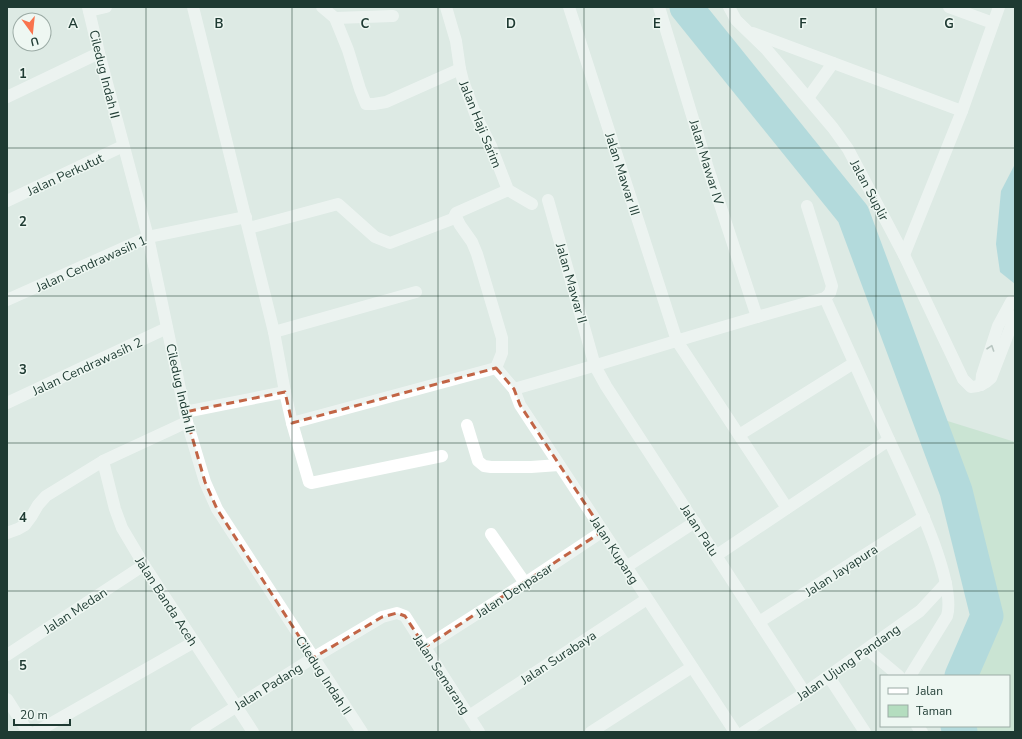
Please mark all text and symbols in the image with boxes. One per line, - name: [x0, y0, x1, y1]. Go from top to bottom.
- north arrow: [12, 12, 52, 52]
- text: A: [68, 15, 78, 33]
- text: B: [215, 15, 224, 33]
- text: C: [361, 15, 370, 33]
- text: D: [506, 15, 516, 33]
- text: E: [653, 15, 661, 33]
- text: F: [799, 15, 807, 33]
- text: G: [944, 15, 954, 33]
- street label: Ciledug Indah II: [84, 28, 124, 120]
- text: U: [29, 33, 40, 49]
- text: 1: [19, 65, 27, 83]
- street label: Jalan Haji Sarim: [454, 77, 506, 171]
- street label: Jalan Mawar IV: [684, 116, 728, 207]
- street label: Jalan Mawar III: [600, 130, 644, 218]
- street label: Jalan Perkutut: [23, 149, 107, 201]
- street label: Jalan Suplir: [845, 156, 893, 225]
- text: 2: [19, 213, 27, 231]
- street label: Jalan Cendrawasih 1: [32, 231, 150, 297]
- street label: Jalan Mawar II: [551, 240, 591, 326]
- street label: Jalan Cendrawasih 2: [28, 333, 145, 401]
- street label: Ciledug Indah II: [161, 342, 199, 435]
- one-way arrow: [986, 345, 995, 352]
- text: 3: [19, 361, 27, 379]
- street label: Jalan Palu: [675, 500, 723, 560]
- text: 4: [19, 509, 27, 527]
- street label: Jalan Kupang: [585, 512, 643, 588]
- street label: Jalan Jayapura: [801, 541, 881, 602]
- street label: Jalan Banda Aceh: [130, 553, 202, 650]
- street label: Jalan Denpasar: [472, 559, 557, 623]
- street label: Jalan Medan: [39, 584, 111, 639]
- street label: Jalan Ujung Pandang: [792, 620, 904, 706]
- street label: Jalan Surabaya: [516, 627, 600, 690]
- street label: Jalan Semarang: [408, 630, 474, 718]
- street label: Ciledug Indah II: [291, 633, 355, 719]
- text: 5: [19, 657, 27, 675]
- street label: Jalan Padang: [230, 659, 306, 715]
- legend: [880, 675, 1010, 727]
- text: Jalan: [915, 683, 943, 699]
- scale bar: [14, 701, 70, 727]
- text: Taman: [916, 703, 952, 719]
- text: 20 m: [20, 707, 48, 723]

